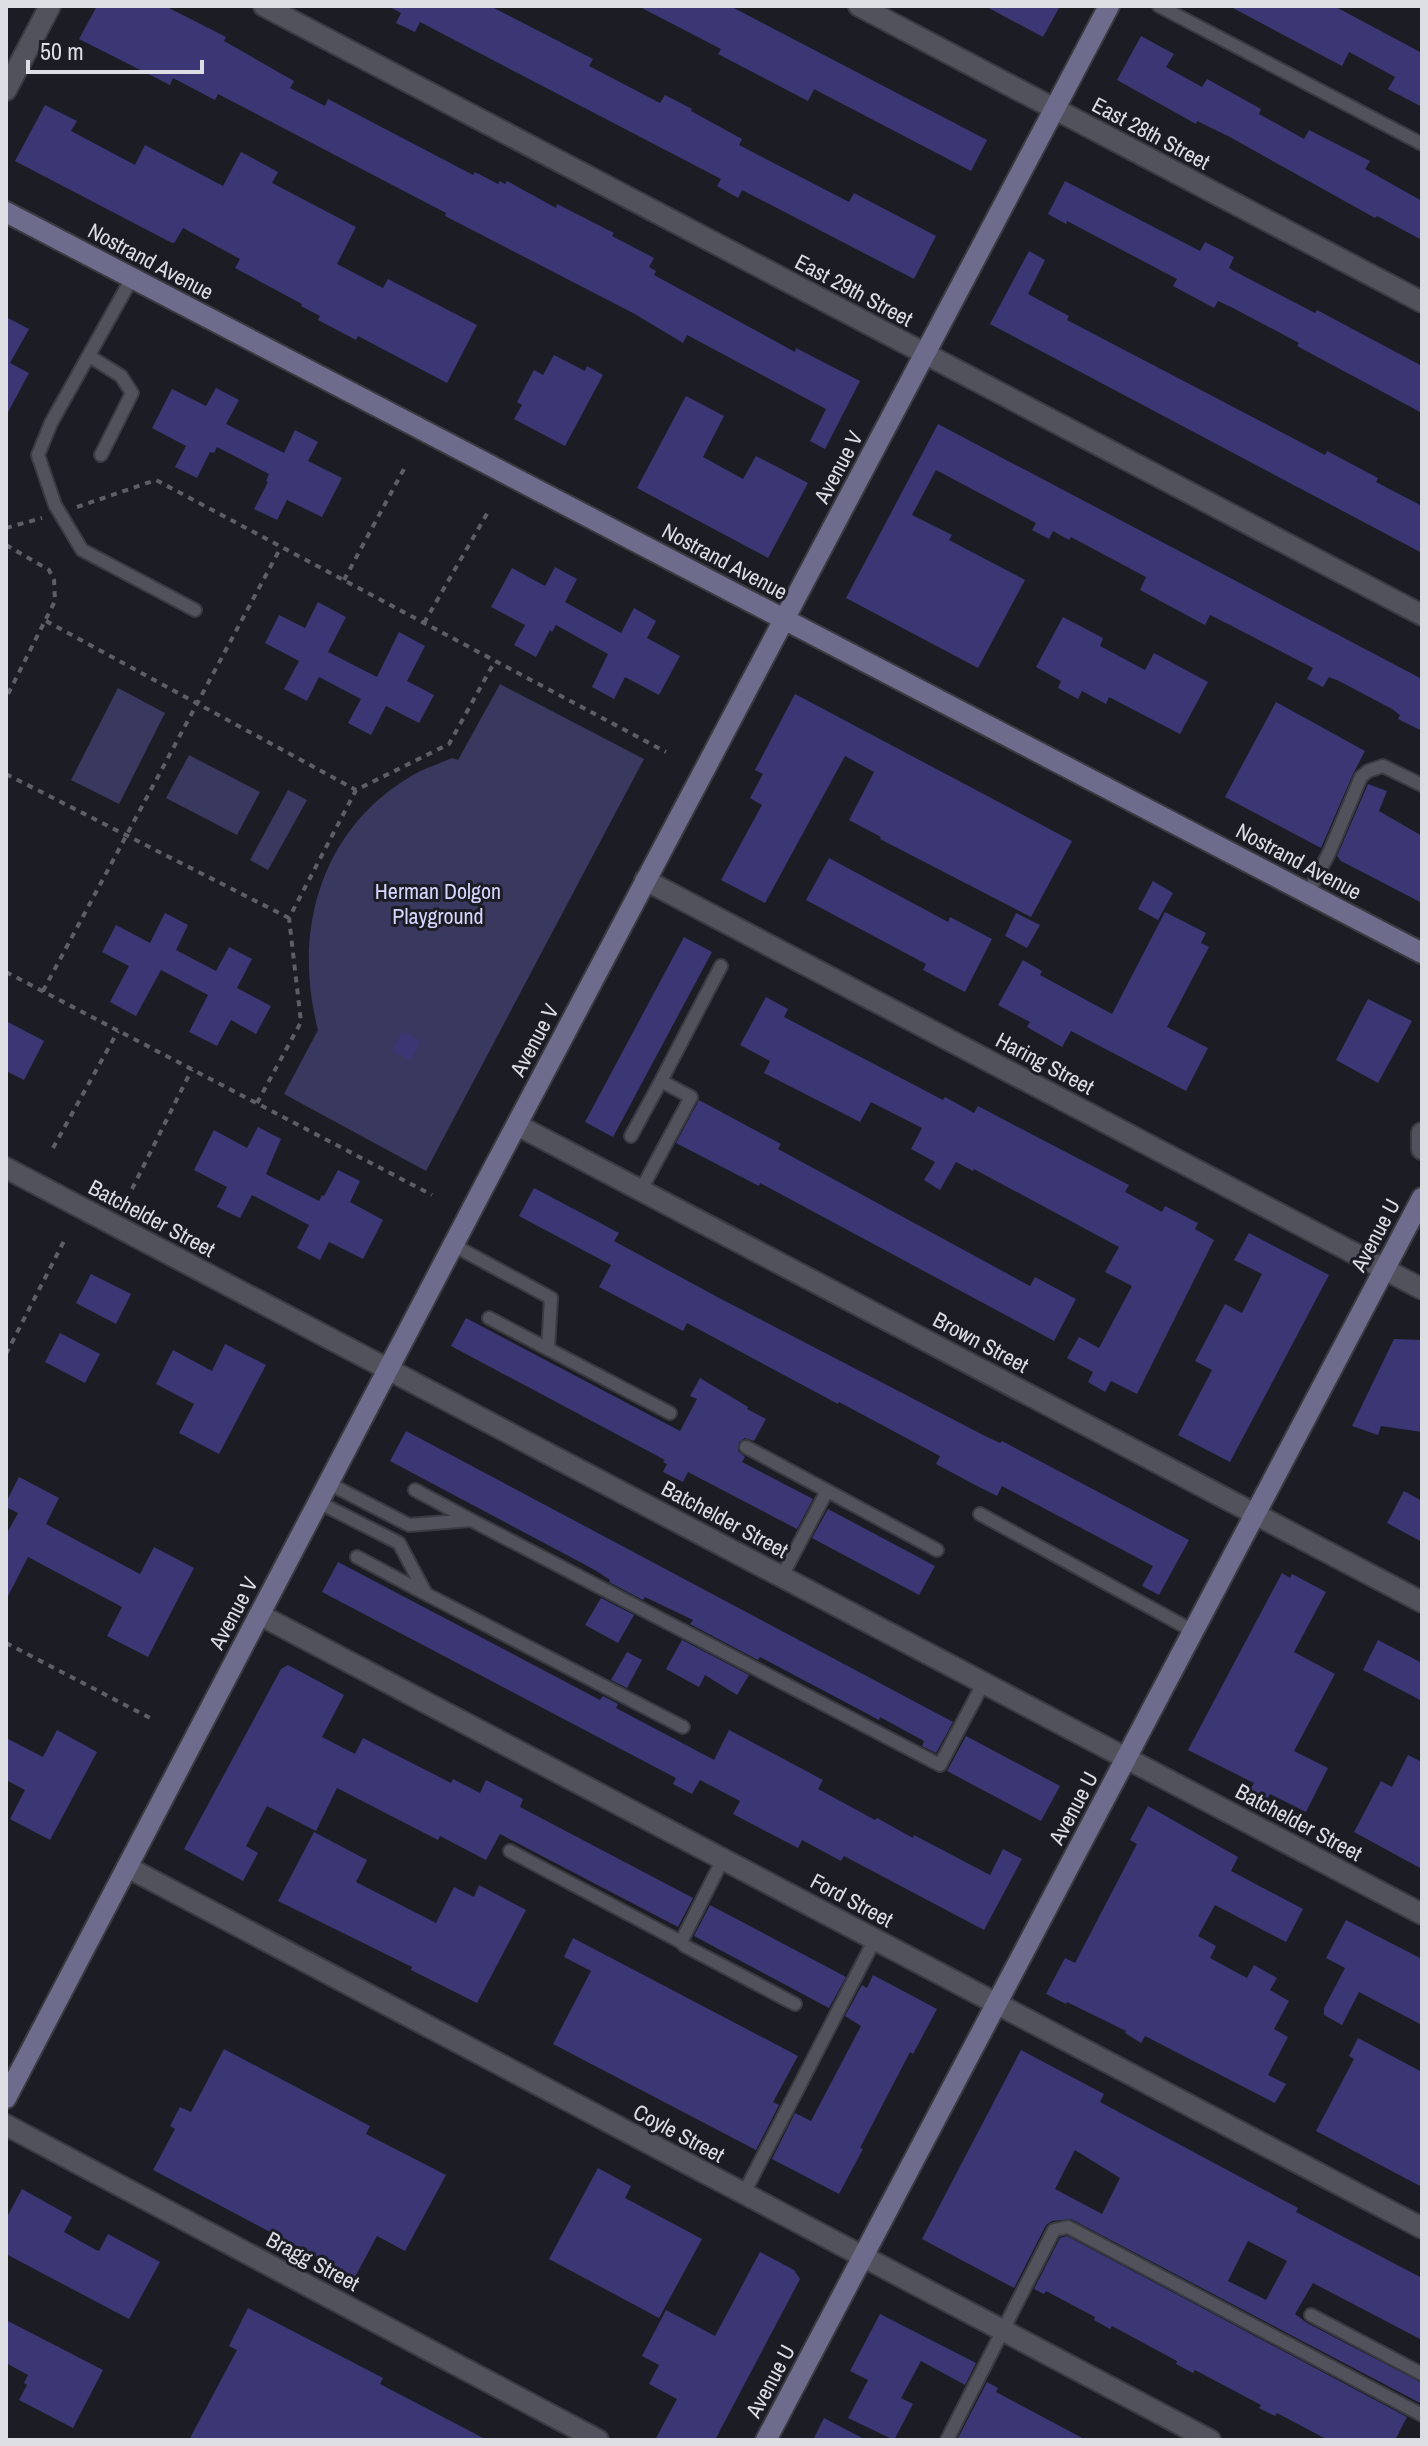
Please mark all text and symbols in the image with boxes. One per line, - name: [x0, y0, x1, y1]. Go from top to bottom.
- scale bar: [28, 24, 202, 74]
- text: 50 m: [40, 35, 84, 67]
- street label: East 28th Street: [1087, 89, 1215, 177]
- street label: Nostrand Avenue: [83, 215, 219, 307]
- street label: East 29th Street: [790, 246, 918, 334]
- street label: Avenue V: [806, 426, 870, 509]
- street label: Nostrand Avenue: [657, 515, 793, 607]
- street label: Nostrand Avenue: [1231, 815, 1367, 907]
- park label: Herman Dolgon Playground: [375, 876, 501, 931]
- street label: Avenue V: [502, 999, 566, 1082]
- street label: Haring Street: [991, 1025, 1099, 1101]
- street label: Batchelder Street: [83, 1172, 221, 1264]
- street label: Avenue U: [1343, 1193, 1407, 1278]
- street label: Brown Street: [928, 1304, 1034, 1380]
- street label: Batchelder Street: [656, 1473, 794, 1565]
- street label: Avenue V: [201, 1572, 265, 1655]
- street label: Avenue U: [1041, 1766, 1105, 1851]
- street label: Batchelder Street: [1230, 1776, 1368, 1868]
- street label: Ford Street: [806, 1866, 898, 1934]
- street label: Coyle Street: [628, 2096, 730, 2170]
- street label: Bragg Street: [261, 2224, 365, 2298]
- street label: Avenue U: [738, 2339, 802, 2424]

